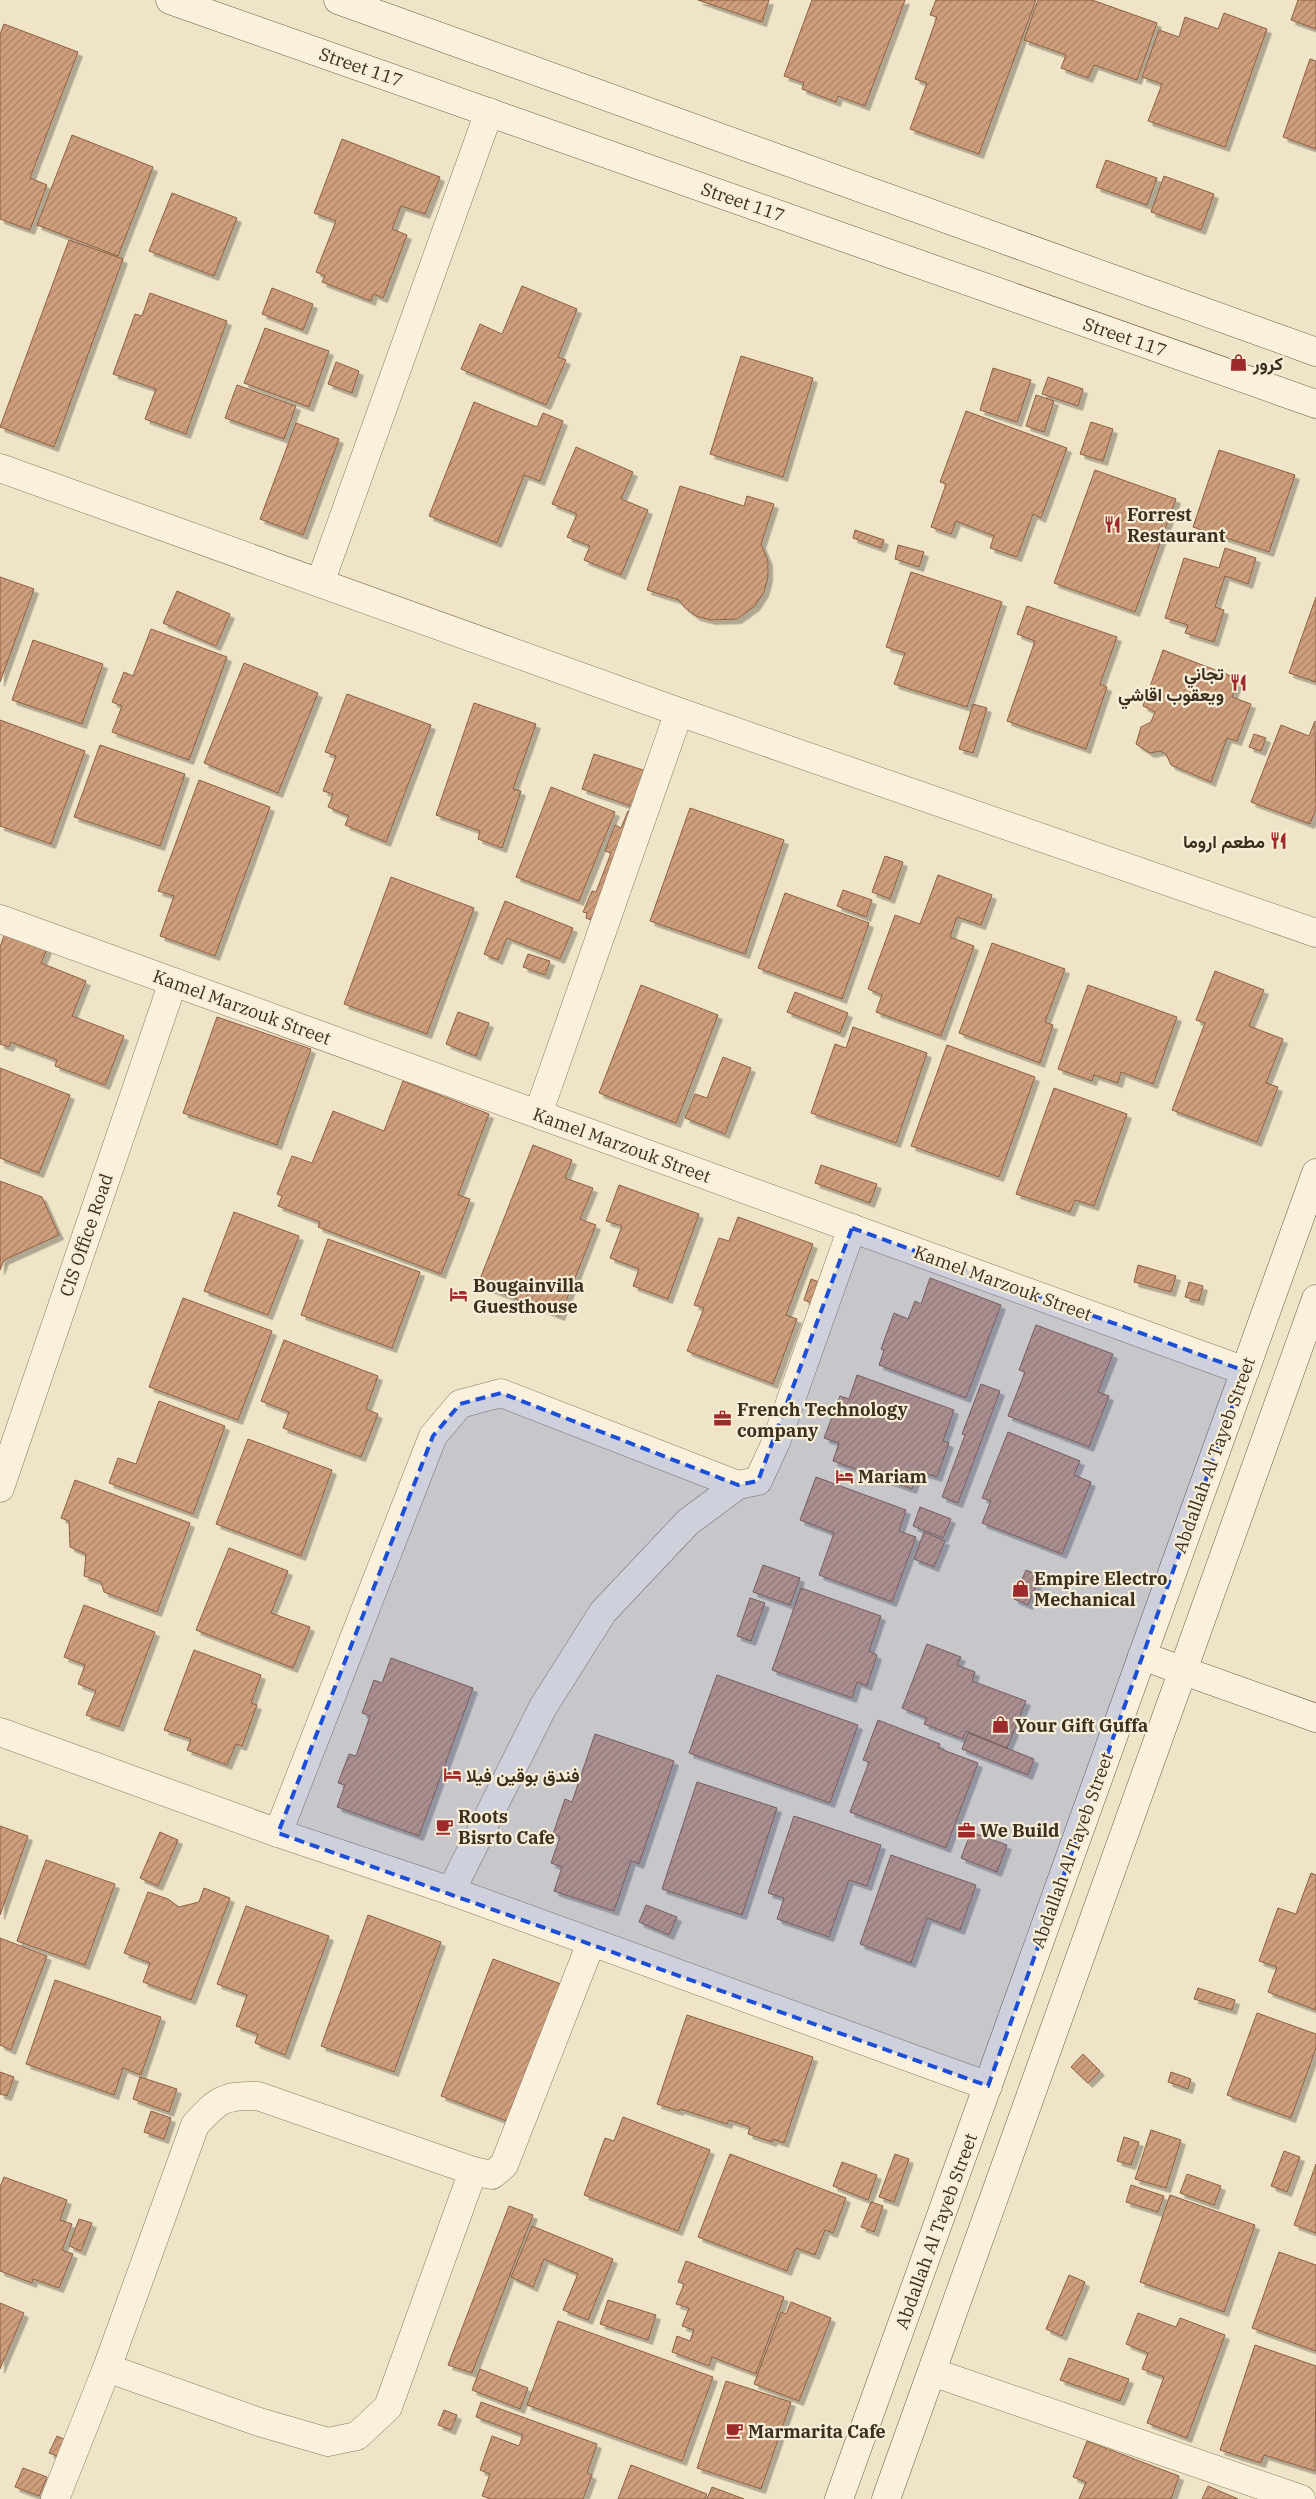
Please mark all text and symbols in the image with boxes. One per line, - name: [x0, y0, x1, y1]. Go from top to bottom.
- street label: Street 117: [316, 42, 406, 92]
- street label: Street 117: [698, 177, 788, 227]
- street label: Street 117: [1080, 312, 1170, 362]
- place label: كرور: [1252, 352, 1283, 375]
- shop icon: كرور: [1229, 353, 1249, 373]
- place label: Forrest Restaurant: [1127, 503, 1226, 547]
- restaurant icon: Forrest Restaurant: [1103, 514, 1123, 534]
- place label: تجاني ويعقوب اقاشي: [1118, 662, 1224, 710]
- restaurant icon: تجاني ويعقوب اقاشي: [1228, 673, 1248, 693]
- place label: مطعم اروما: [1183, 830, 1265, 854]
- restaurant icon: مطعم اروما: [1269, 831, 1289, 851]
- street label: Kamel Marzouk Street: [150, 964, 334, 1050]
- street label: Kamel Marzouk Street: [530, 1102, 714, 1188]
- street label: CIS Office Road: [54, 1170, 118, 1300]
- street label: Kamel Marzouk Street: [911, 1240, 1095, 1326]
- place label: Bougainvilla Guesthouse: [473, 1274, 584, 1318]
- hotel icon: Bougainvilla Guesthouse: [449, 1285, 469, 1305]
- street label: Abdallah Al Tayeb Street: [1168, 1354, 1260, 1556]
- place label: French Technology company: [737, 1398, 908, 1442]
- office icon: French Technology company: [713, 1409, 733, 1429]
- place label: Mariam: [858, 1465, 928, 1488]
- hotel icon: Mariam: [834, 1466, 854, 1486]
- place label: Empire Electro Mechanical: [1034, 1567, 1168, 1611]
- shop icon: Empire Electro Mechanical: [1010, 1578, 1030, 1598]
- place label: Your Gift Guffa: [1015, 1714, 1148, 1737]
- shop icon: Your Gift Guffa: [991, 1715, 1011, 1735]
- street label: Abdallah Al Tayeb Street: [1026, 1749, 1118, 1951]
- place label: فندق بوقين فيلا: [466, 1764, 580, 1787]
- hotel icon: فندق بوقين فيلا: [442, 1765, 462, 1785]
- place label: Roots Bisrto Cafe: [458, 1805, 555, 1849]
- cafe icon: Roots Bisrto Cafe: [434, 1816, 454, 1836]
- place label: We Build: [980, 1819, 1059, 1842]
- office icon: We Build: [956, 1820, 976, 1840]
- street label: Abdallah Al Tayeb Street: [890, 2130, 982, 2332]
- place label: Marmarita Cafe: [748, 2420, 886, 2443]
- cafe icon: Marmarita Cafe: [724, 2421, 744, 2441]

